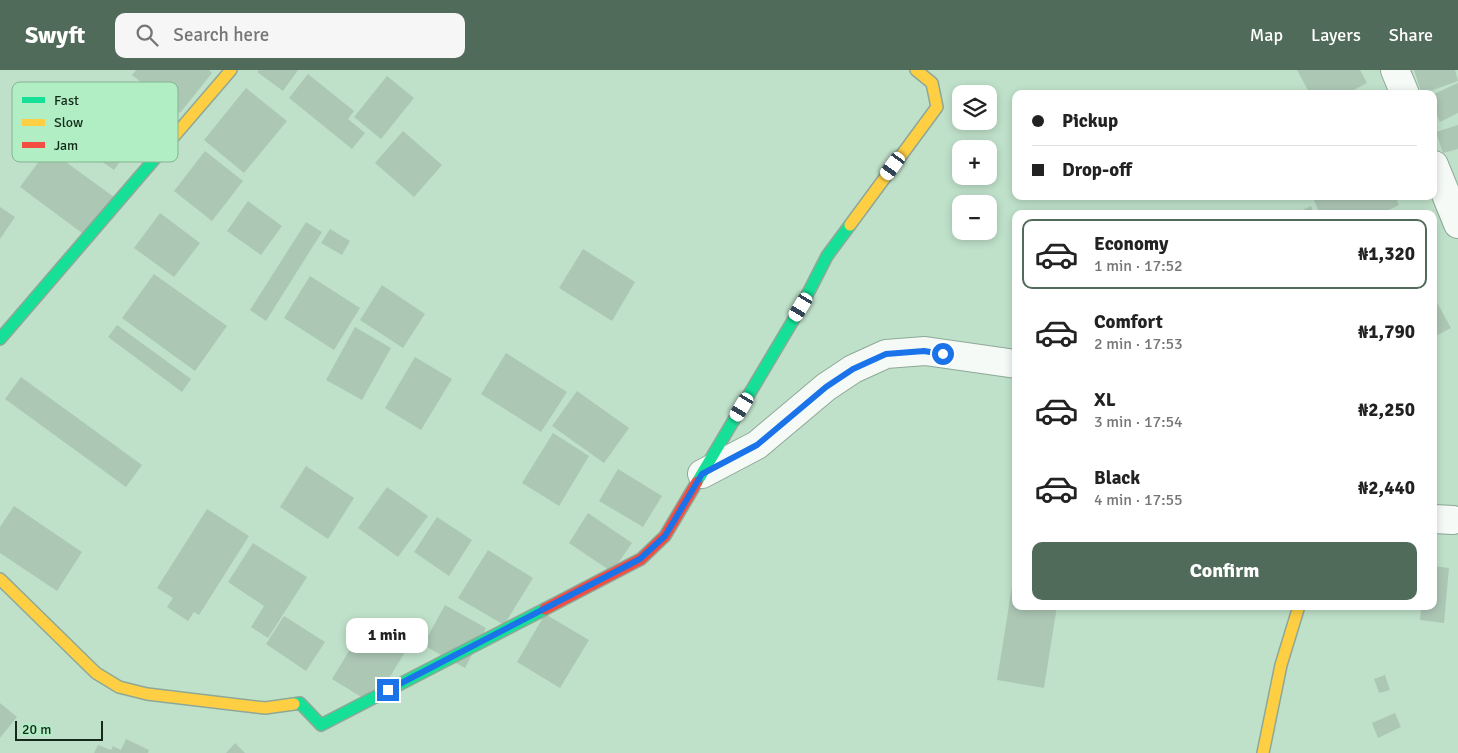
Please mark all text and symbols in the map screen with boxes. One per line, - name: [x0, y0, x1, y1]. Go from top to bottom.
- search box: [115, 13, 465, 58]
- text: Swyft: [25, 20, 85, 50]
- icon: search: [133, 21, 161, 49]
- text: Search here: [173, 23, 269, 47]
- text: Map: [1250, 24, 1283, 46]
- text: Layers: [1311, 24, 1361, 46]
- text: Share: [1389, 24, 1433, 46]
- legend: [12, 82, 178, 162]
- map controls: [952, 85, 997, 240]
- button: layers: [952, 85, 997, 130]
- text: Fast: [54, 92, 79, 109]
- text: Pickup: [1062, 109, 1118, 133]
- text: Slow: [54, 114, 83, 131]
- text: Jam: [54, 137, 78, 154]
- button: +: [952, 140, 997, 185]
- car: [878, 149, 907, 183]
- text: Drop-off: [1062, 158, 1132, 182]
- button: −: [952, 195, 997, 240]
- icon: car: [1034, 232, 1079, 277]
- text: Economy: [1094, 232, 1168, 256]
- text: ₦1,320: [1358, 242, 1415, 266]
- text: 1 min · 17:52: [1094, 256, 1183, 276]
- car: [786, 290, 815, 324]
- icon: car: [1034, 310, 1079, 355]
- text: Comfort: [1094, 310, 1163, 334]
- text: ₦1,790: [1358, 320, 1415, 344]
- text: 2 min · 17:53: [1094, 334, 1183, 354]
- route start: [932, 343, 954, 365]
- icon: car: [1034, 388, 1079, 433]
- text: XL: [1094, 388, 1116, 412]
- car: [727, 390, 756, 424]
- text: ₦2,250: [1358, 398, 1415, 422]
- text: 3 min · 17:54: [1094, 412, 1183, 432]
- icon: car: [1034, 466, 1079, 511]
- text: Black: [1094, 466, 1140, 490]
- text: ₦2,440: [1358, 476, 1415, 500]
- text: 4 min · 17:55: [1094, 490, 1183, 510]
- button: Confirm: [1032, 542, 1417, 600]
- callout: 1 min: [347, 618, 429, 652]
- text: 1 min: [368, 625, 406, 645]
- route end: [377, 679, 399, 701]
- scale bar: [15, 718, 102, 741]
- text: 20 m: [22, 721, 51, 738]

